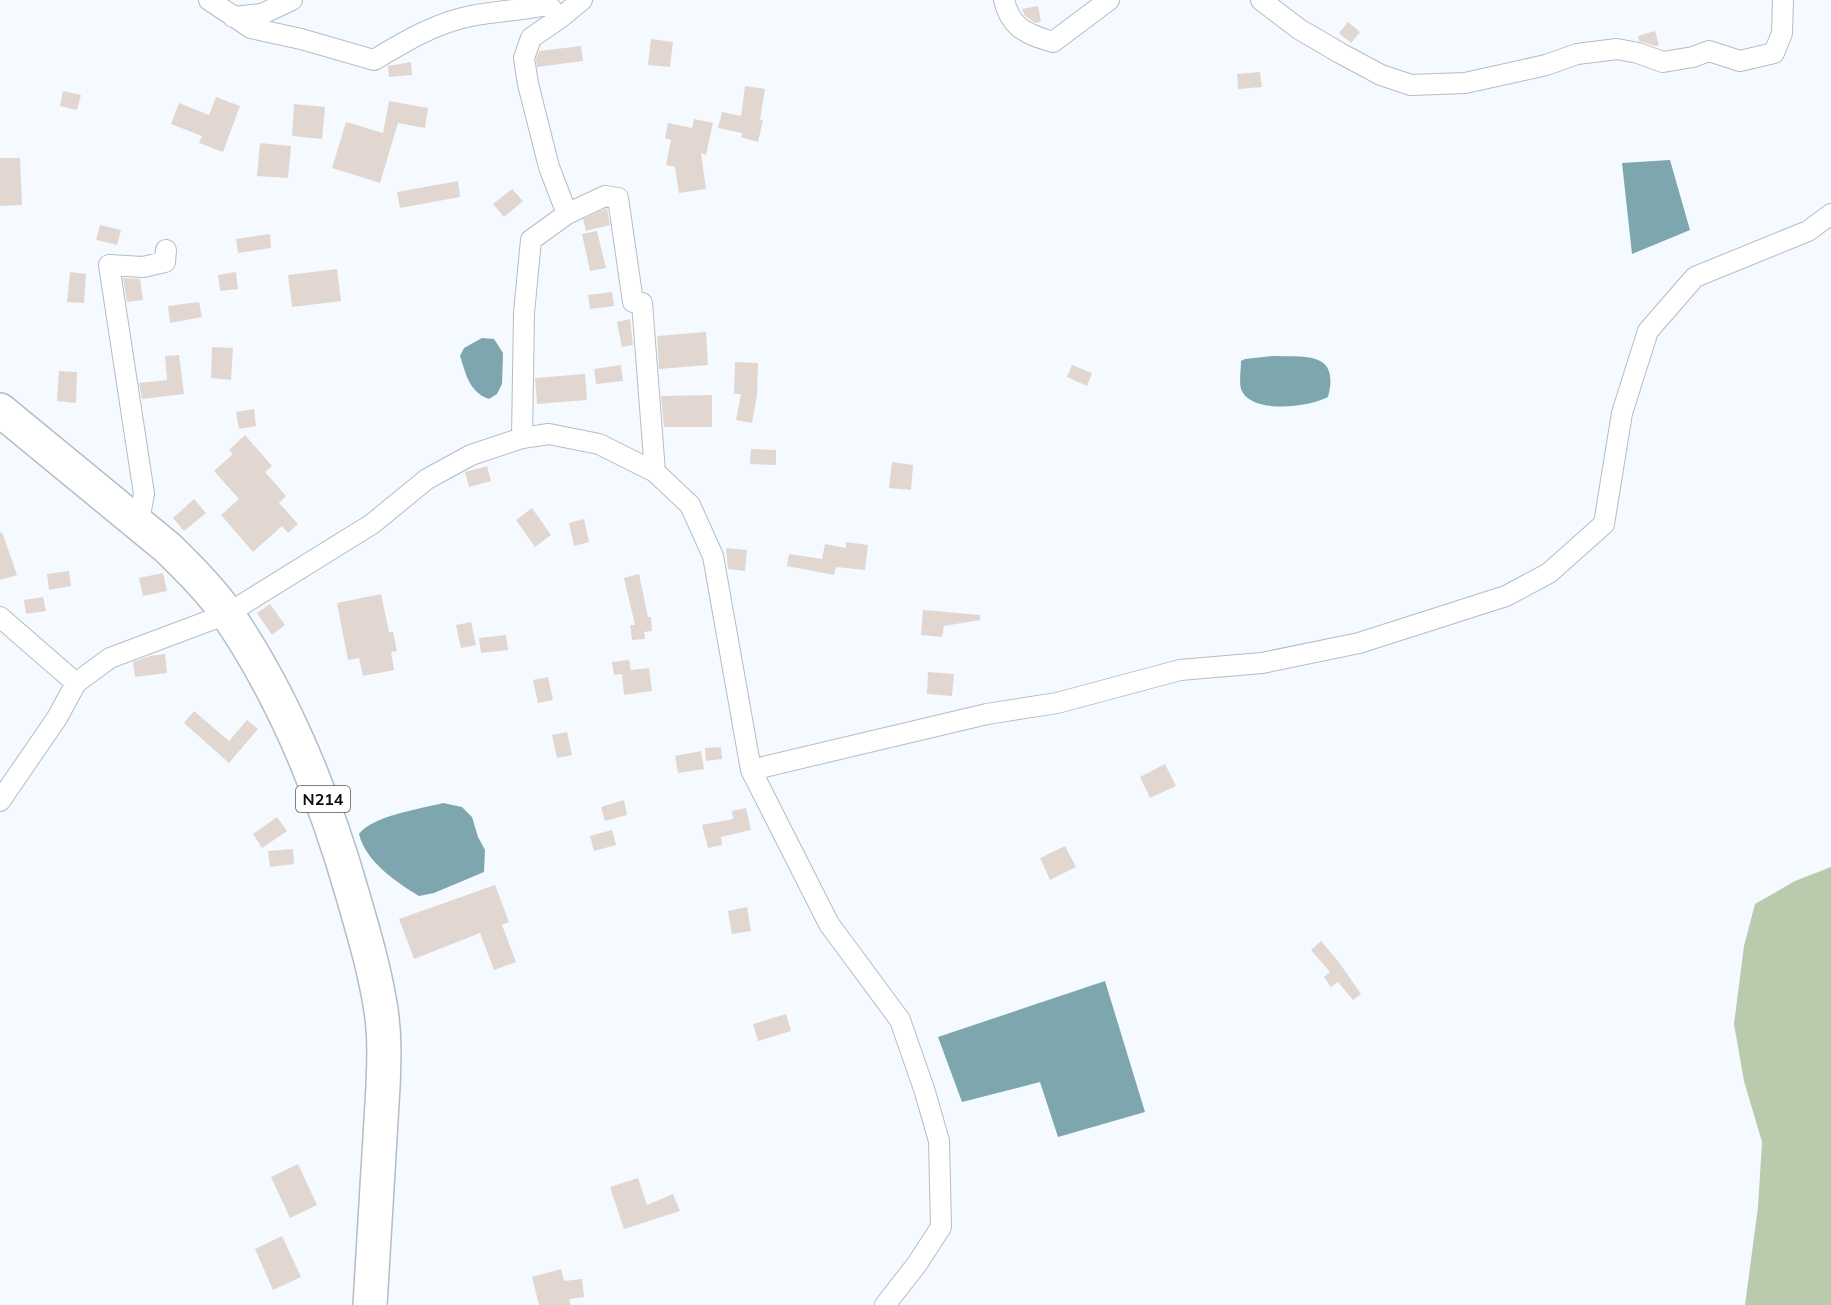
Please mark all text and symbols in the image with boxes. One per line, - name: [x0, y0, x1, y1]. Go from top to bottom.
- road number: N214: [296, 786, 350, 812]

